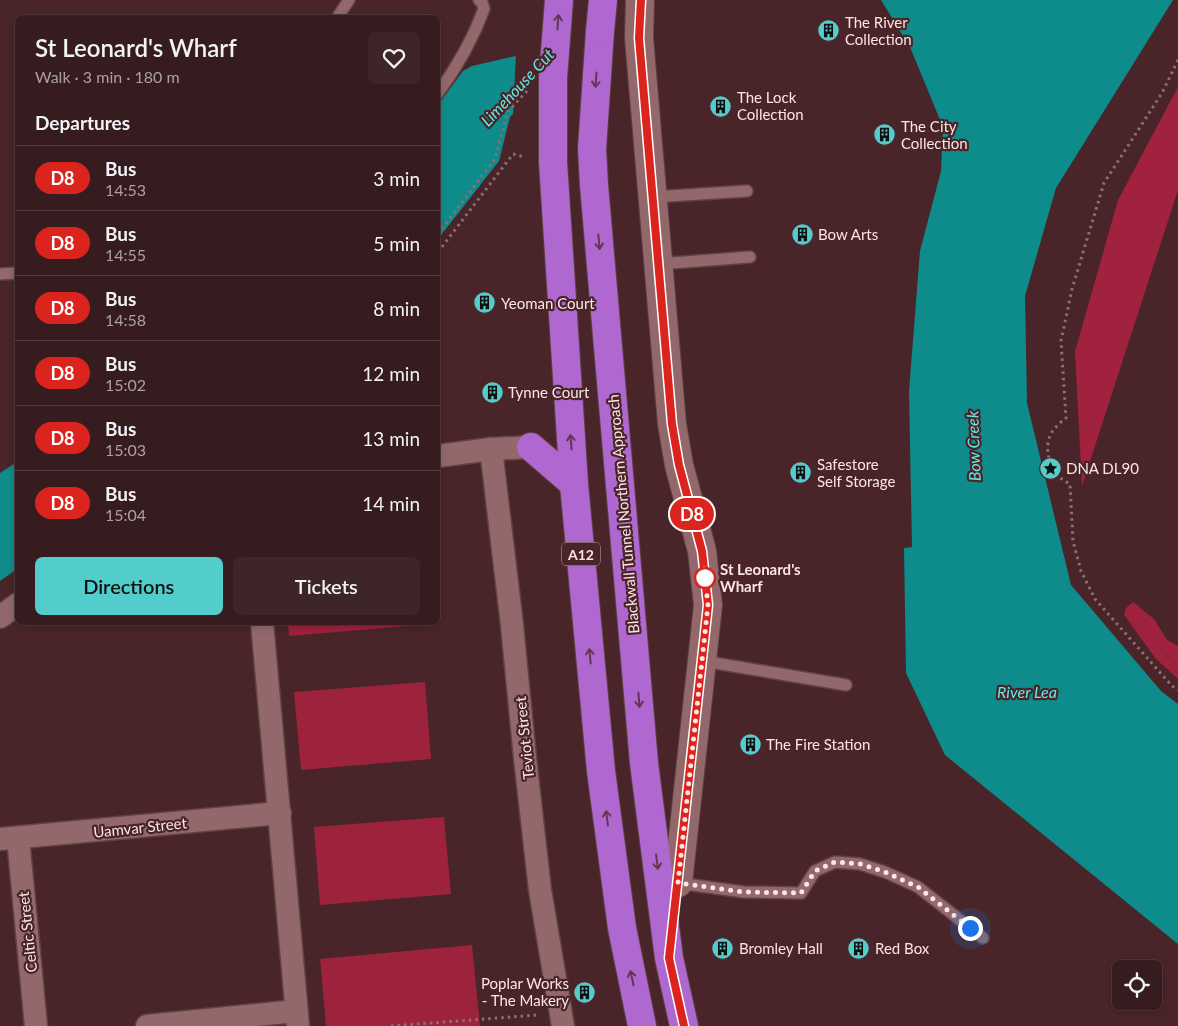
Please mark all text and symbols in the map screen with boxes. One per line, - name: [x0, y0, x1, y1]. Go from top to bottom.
- place label: The River Collection: [845, 13, 912, 48]
- one-way arrow: [553, 14, 562, 30]
- building icon: The River Collection: [817, 19, 841, 43]
- button: heart: [368, 32, 420, 84]
- text: St Leonard's Wharf: [35, 33, 237, 62]
- water label: Limehouse Cut: [476, 44, 558, 130]
- text: Walk · 3 min · 180 m: [35, 67, 180, 86]
- one-way arrow: [592, 72, 601, 88]
- place label: The Lock Collection: [737, 88, 804, 123]
- building icon: The Lock Collection: [709, 94, 733, 118]
- text: Departures: [35, 111, 130, 134]
- place label: The City Collection: [901, 117, 968, 152]
- building icon: The City Collection: [873, 123, 897, 147]
- text: Bus: [105, 157, 136, 180]
- text: D8: [50, 167, 75, 189]
- text: 3 min: [373, 167, 420, 190]
- text: 14:53: [105, 180, 146, 199]
- text: Bus: [105, 222, 136, 245]
- building icon: Bow Arts: [790, 222, 814, 246]
- place label: Bow Arts: [818, 225, 878, 243]
- text: D8: [50, 232, 75, 254]
- text: 5 min: [373, 232, 420, 255]
- one-way arrow: [595, 234, 604, 250]
- text: 14:55: [105, 245, 146, 264]
- text: Bus: [105, 287, 136, 310]
- building icon: Yeoman Court: [473, 291, 497, 315]
- place label: Yeoman Court: [501, 294, 595, 312]
- text: D8: [50, 297, 75, 319]
- text: 8 min: [373, 297, 420, 320]
- text: 14:58: [105, 310, 146, 329]
- text: Bus: [105, 352, 136, 375]
- text: D8: [50, 362, 75, 384]
- text: 12 min: [362, 362, 420, 385]
- text: 15:02: [105, 375, 146, 394]
- building icon: Tynne Court: [480, 380, 504, 404]
- place label: Tynne Court: [508, 383, 590, 401]
- street label: Blackwall Tunnel Northern Approach: [604, 394, 642, 634]
- water label: Bow Creek: [962, 410, 984, 482]
- text: Bus: [105, 417, 136, 440]
- text: D8: [50, 427, 75, 449]
- text: 13 min: [362, 427, 420, 450]
- one-way arrow: [567, 434, 576, 450]
- text: 15:03: [105, 440, 146, 459]
- place label: Safestore Self Storage: [817, 455, 895, 490]
- place icon: DNA DL90: [1038, 456, 1062, 480]
- place label: DNA DL90: [1066, 459, 1139, 477]
- building icon: Safestore Self Storage: [789, 461, 813, 485]
- text: Bus: [105, 482, 136, 505]
- text: D8: [50, 492, 75, 514]
- text: 14 min: [362, 492, 420, 515]
- line badge: D8: [670, 498, 714, 530]
- text: D8: [680, 503, 704, 525]
- text: 15:04: [105, 505, 146, 524]
- road number: A12: [562, 542, 600, 566]
- button: Directions: [35, 557, 223, 615]
- button: Tickets: [233, 557, 420, 615]
- place label: St Leonard's Wharf: [720, 560, 801, 595]
- marker: St Leonard's Wharf: [694, 567, 716, 589]
- one-way arrow: [585, 648, 595, 664]
- water label: River Lea: [997, 682, 1057, 701]
- one-way arrow: [634, 692, 643, 708]
- street label: Teviot Street: [511, 695, 537, 780]
- building icon: The Fire Station: [738, 732, 762, 756]
- place label: The Fire Station: [766, 735, 870, 753]
- one-way arrow: [602, 810, 612, 826]
- street label: Uamvar Street: [92, 813, 188, 841]
- one-way arrow: [652, 853, 662, 869]
- street label: Celtic Street: [14, 890, 40, 973]
- your location: [958, 916, 983, 941]
- building icon: Bromley Hall: [711, 936, 735, 960]
- building icon: Red Box: [847, 936, 871, 960]
- place label: Bromley Hall: [739, 939, 823, 957]
- place label: Red Box: [875, 939, 930, 957]
- map controls: [1112, 960, 1162, 1010]
- button: locate: [1112, 960, 1162, 1010]
- one-way arrow: [627, 971, 636, 987]
- place label: Poplar Works - The Makery: [481, 974, 569, 1009]
- building icon: Poplar Works - The Makery: [573, 980, 597, 1004]

